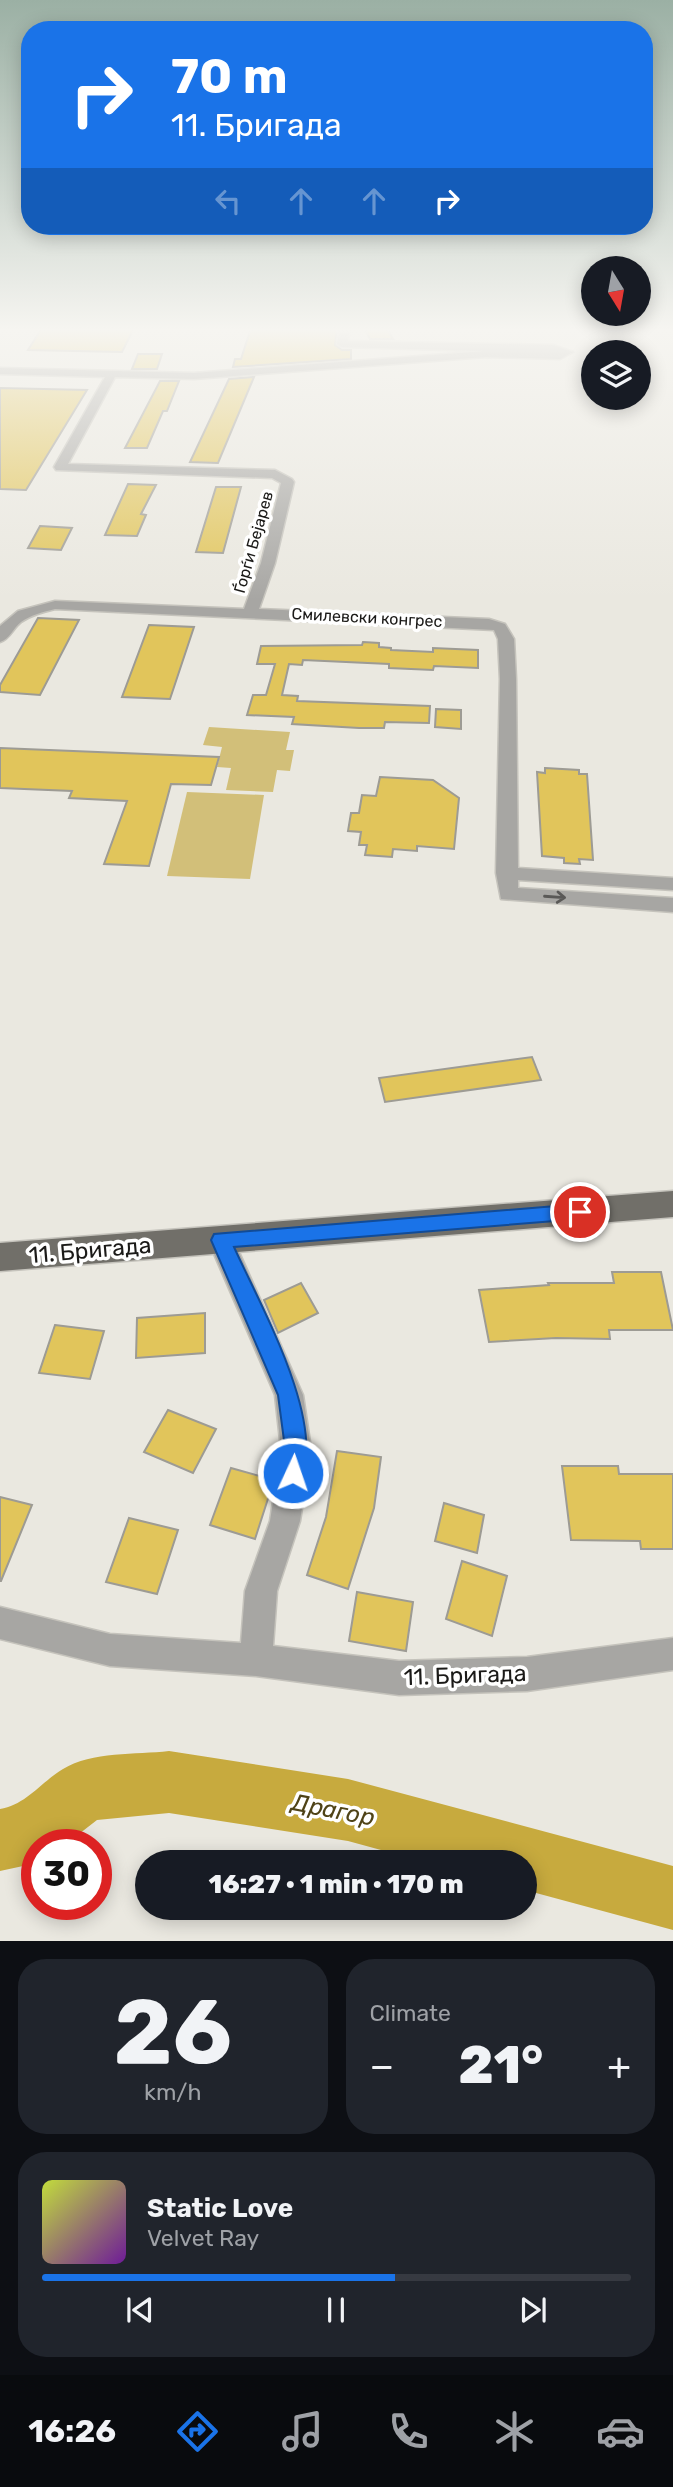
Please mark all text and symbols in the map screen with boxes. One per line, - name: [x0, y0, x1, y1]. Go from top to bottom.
- text: 70 m: [171, 47, 288, 105]
- icon: right: [56, 49, 147, 140]
- text: 11. Бригада: [171, 106, 342, 144]
- icon: left: [209, 182, 247, 220]
- icon: ahead: [282, 182, 320, 220]
- icon: ahead: [355, 182, 393, 220]
- icon: right: [428, 182, 466, 220]
- north arrow: [581, 256, 651, 326]
- map controls: [581, 256, 651, 410]
- button: layers: [581, 340, 651, 410]
- street label: Ѓорѓи Бејарев: [230, 489, 277, 595]
- street label: Смилевски конгрес: [291, 604, 443, 631]
- one-way arrow: [543, 891, 566, 904]
- pin: [550, 1182, 610, 1242]
- icon: arrive: [561, 1193, 599, 1231]
- street label: 11. Бригада: [28, 1231, 152, 1269]
- position arrow: [256, 1436, 330, 1510]
- street label: 11. Бригада: [403, 1659, 527, 1691]
- water label: Драгор: [287, 1788, 377, 1832]
- speed limit sign: 30: [21, 1829, 112, 1920]
- text: 16:27 · 1 min · 170 m: [208, 1869, 464, 1900]
- text: 26: [114, 1978, 232, 2086]
- text: Climate: [370, 1999, 451, 2027]
- text: 21°: [459, 2034, 543, 2096]
- text: −: [370, 2043, 394, 2089]
- text: +: [607, 2043, 631, 2089]
- text: km/h: [144, 2078, 201, 2106]
- text: Static Love: [147, 2193, 293, 2224]
- text: Velvet Ray: [147, 2224, 259, 2252]
- icon: previous: [121, 2291, 159, 2329]
- icon: pause: [317, 2291, 355, 2329]
- icon: next: [514, 2291, 552, 2329]
- icon: directions: [173, 2407, 222, 2456]
- icon: music: [278, 2407, 327, 2456]
- icon: phone: [384, 2407, 433, 2456]
- icon: climate: [490, 2407, 539, 2456]
- icon: car: [596, 2407, 645, 2456]
- text: 16:26: [28, 2412, 116, 2450]

